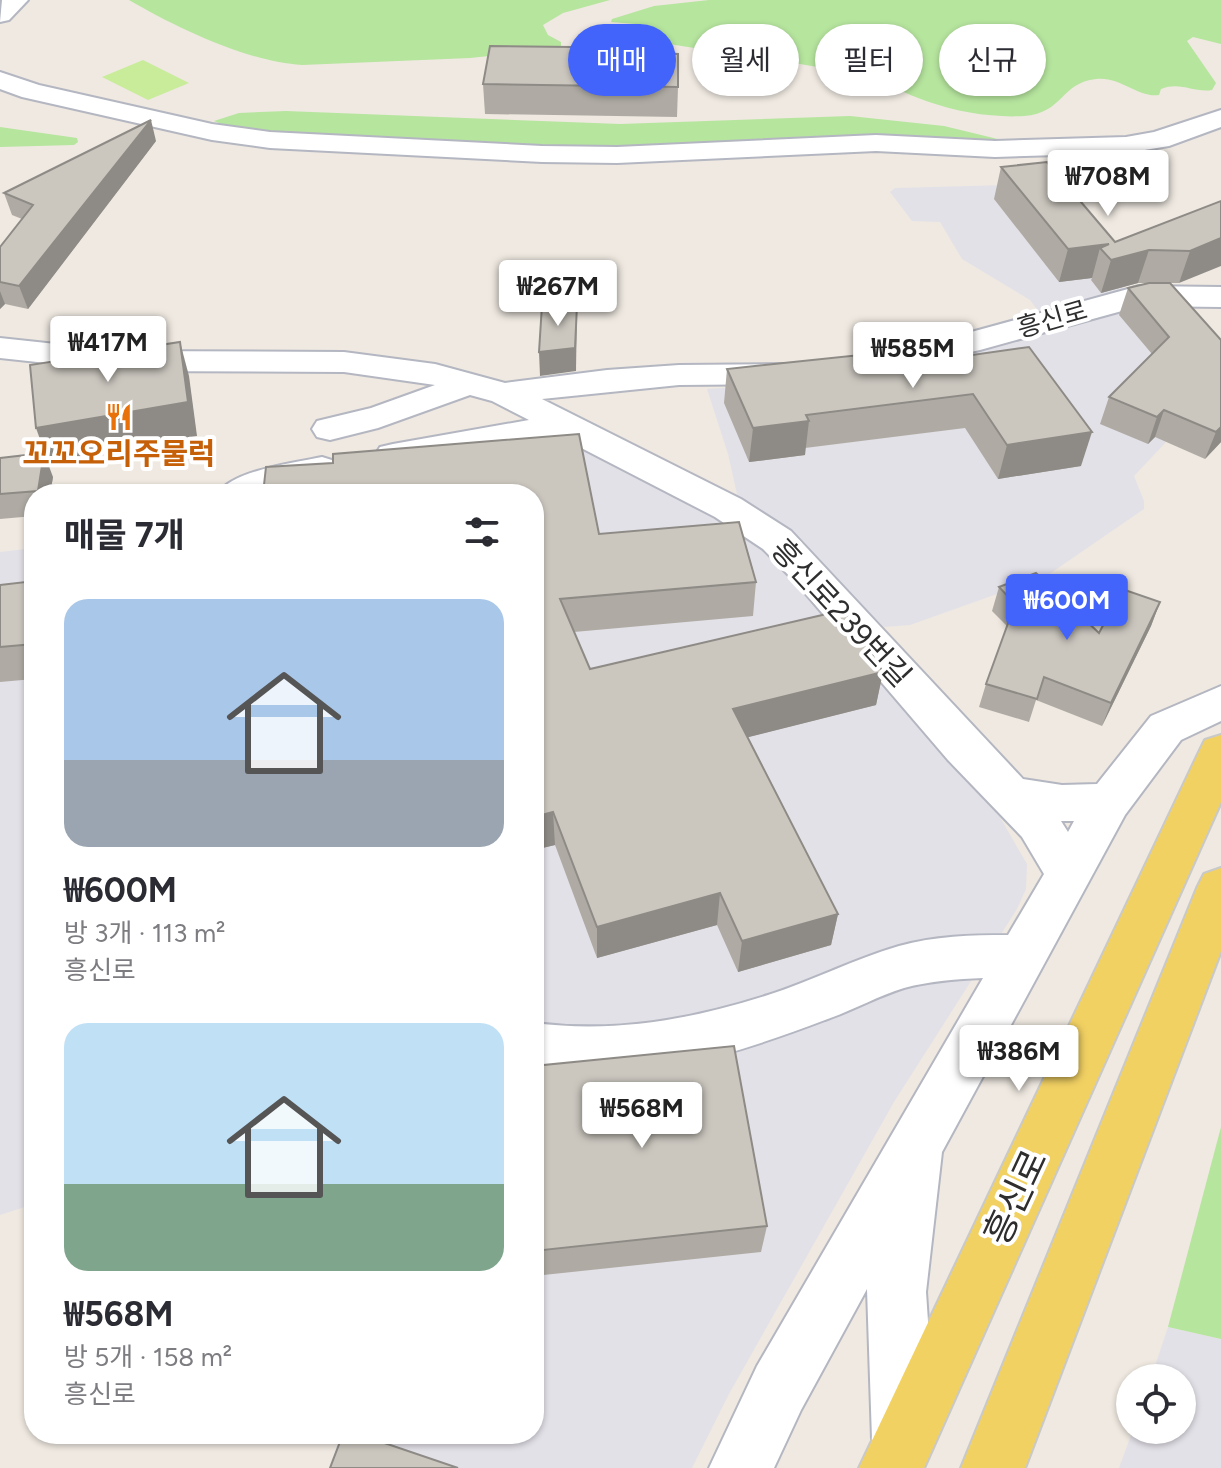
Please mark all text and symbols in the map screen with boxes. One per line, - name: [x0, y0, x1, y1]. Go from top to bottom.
- chip: 매매: [568, 24, 676, 96]
- chip: 월세: [692, 24, 799, 96]
- chip: 필터: [815, 24, 923, 96]
- chip: 신규: [939, 24, 1046, 96]
- pin: ₩708M: [1052, 150, 1164, 218]
- text: ₩708M: [1066, 160, 1150, 192]
- pin: ₩267M: [502, 260, 614, 328]
- text: ₩267M: [517, 270, 599, 302]
- street label: 흥신로: [1013, 294, 1091, 344]
- pin: ₩417M: [52, 316, 164, 384]
- pin: ₩585M: [857, 322, 969, 390]
- text: ₩417M: [68, 326, 148, 358]
- text: ₩585M: [871, 332, 955, 364]
- restaurant icon: 꼬꼬오리주물럭: [104, 402, 134, 432]
- place label: 꼬꼬오리주물럭: [22, 435, 216, 472]
- icon: filters: [460, 510, 504, 554]
- text: 매물 7개: [64, 515, 185, 556]
- street label: 흥신로239번길: [764, 531, 919, 694]
- pin: ₩600M: [1011, 574, 1123, 642]
- text: ₩600M: [1024, 584, 1110, 616]
- icon: home: [212, 651, 356, 795]
- text: ₩600M: [64, 870, 177, 911]
- text: 방 3개 · 113 m²: [64, 917, 225, 949]
- text: 흥신로: [64, 954, 136, 986]
- pin: ₩386M: [963, 1025, 1075, 1093]
- text: ₩386M: [977, 1035, 1061, 1067]
- icon: home: [212, 1075, 356, 1219]
- pin: ₩568M: [586, 1082, 698, 1150]
- text: ₩568M: [600, 1092, 684, 1124]
- street label: 흥신로: [975, 1143, 1056, 1251]
- text: ₩568M: [64, 1294, 173, 1335]
- text: 방 5개 · 158 m²: [64, 1341, 232, 1373]
- map controls: [1116, 1364, 1196, 1444]
- button: locate: [1116, 1364, 1196, 1444]
- text: 흥신로: [64, 1378, 136, 1410]

